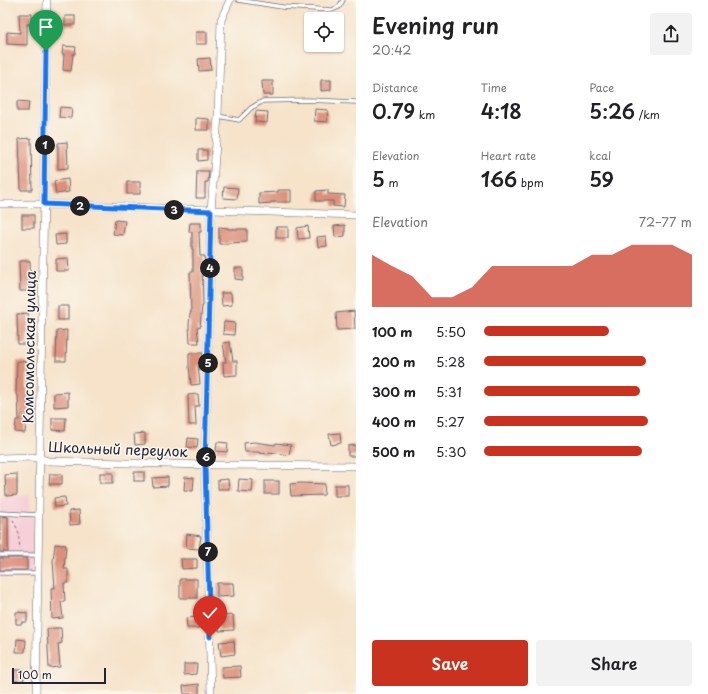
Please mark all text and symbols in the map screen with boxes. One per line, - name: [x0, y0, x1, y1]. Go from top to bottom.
- text: Evening run: [372, 8, 499, 41]
- pin: [29, 10, 63, 51]
- map controls: [304, 12, 344, 52]
- button: locate: [304, 12, 344, 52]
- button: share: [650, 13, 692, 55]
- icon: arrive: [35, 16, 57, 38]
- text: 20:42: [372, 40, 412, 59]
- text: Distance: [372, 79, 418, 96]
- text: Time: [481, 79, 507, 96]
- text: Pace: [589, 79, 614, 96]
- text: 0.79: [372, 96, 415, 126]
- text: 4:18: [481, 96, 522, 126]
- text: 5:26: [589, 96, 635, 126]
- text: km: [415, 106, 435, 123]
- text: /km: [635, 106, 660, 123]
- pin: 1: [35, 135, 55, 155]
- text: 1: [42, 136, 48, 153]
- text: Elevation: [372, 147, 419, 164]
- text: Heart rate: [481, 147, 536, 164]
- text: kcal: [589, 147, 611, 164]
- text: 5: [372, 164, 385, 194]
- text: 166: [481, 164, 517, 194]
- text: 59: [589, 164, 614, 194]
- text: m: [385, 174, 398, 191]
- text: bpm: [517, 174, 544, 191]
- pin: 2: [70, 196, 90, 216]
- text: 2: [76, 197, 84, 214]
- pin: 3: [164, 200, 184, 220]
- text: 3: [170, 201, 178, 218]
- text: Elevation: [372, 212, 428, 231]
- text: 72–77 m: [639, 212, 692, 231]
- pin: 4: [200, 258, 220, 278]
- text: 4: [206, 259, 214, 276]
- street label: Комсомольская улица: [17, 270, 41, 423]
- text: 100 m: [372, 322, 413, 341]
- text: 5:50: [436, 322, 466, 341]
- text: 200 m: [372, 352, 416, 371]
- text: 5:28: [436, 352, 465, 371]
- pin: 5: [198, 353, 218, 373]
- text: 5: [204, 354, 212, 371]
- text: 300 m: [372, 382, 416, 401]
- text: 5:31: [436, 382, 462, 401]
- text: 400 m: [372, 412, 416, 431]
- text: 5:27: [436, 412, 464, 431]
- street label: Школьный переулок: [48, 436, 189, 462]
- text: 500 m: [372, 442, 415, 461]
- text: 5:30: [436, 442, 466, 461]
- pin: 6: [196, 447, 216, 467]
- text: 6: [202, 448, 210, 465]
- pin: 7: [198, 542, 218, 562]
- text: 7: [205, 543, 211, 560]
- pin: [193, 596, 227, 637]
- icon: check: [199, 602, 221, 624]
- button: Save: [372, 640, 528, 686]
- button: Share: [536, 640, 692, 686]
- scale bar: [12, 666, 106, 685]
- text: 100 m: [18, 666, 52, 683]

